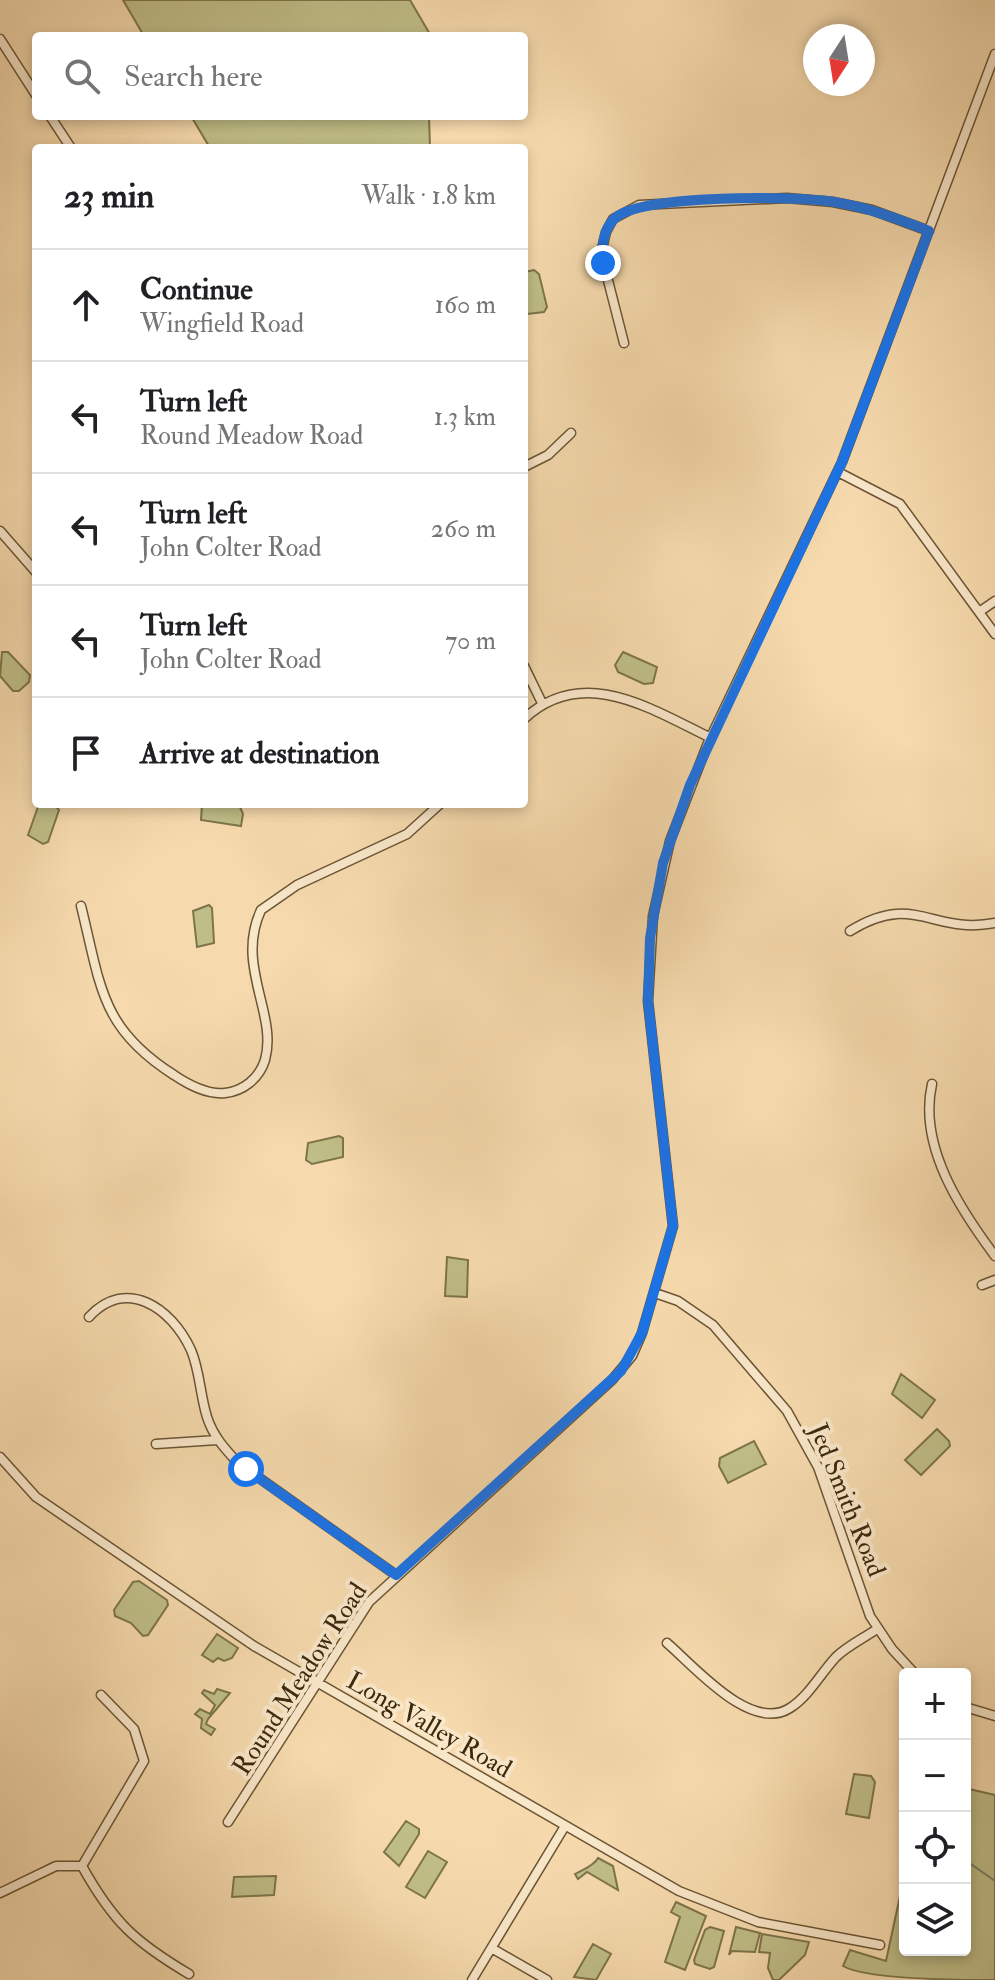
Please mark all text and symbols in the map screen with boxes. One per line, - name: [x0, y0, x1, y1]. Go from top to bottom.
- north arrow: [803, 24, 875, 96]
- search box: [32, 32, 528, 120]
- icon: search: [60, 54, 104, 98]
- text: Search here: [124, 58, 263, 95]
- text: 23 min: [64, 175, 154, 218]
- text: Walk · 1.8 km: [361, 180, 496, 212]
- route end: [585, 245, 621, 281]
- text: Continue: [140, 271, 253, 308]
- icon: ahead: [64, 283, 108, 327]
- text: 160 m: [435, 289, 496, 321]
- text: Wingfield Road: [140, 308, 304, 340]
- text: Turn left: [140, 383, 247, 420]
- icon: left: [64, 395, 108, 439]
- text: 1.3 km: [434, 401, 496, 433]
- text: Round Meadow Road: [140, 420, 363, 452]
- text: Turn left: [140, 495, 247, 532]
- icon: left: [64, 507, 108, 551]
- text: 260 m: [431, 513, 496, 545]
- text: John Colter Road: [140, 532, 322, 564]
- text: Turn left: [140, 607, 247, 644]
- icon: left: [64, 619, 108, 663]
- text: 70 m: [445, 625, 496, 657]
- text: John Colter Road: [140, 644, 322, 676]
- icon: arrive: [64, 731, 108, 775]
- text: Arrive at destination: [140, 735, 380, 772]
- street label: Jed Smith Road: [801, 1418, 892, 1581]
- route start: [228, 1451, 264, 1487]
- street label: Round Meadow Road: [226, 1577, 374, 1781]
- street label: Long Valley Road: [341, 1665, 517, 1785]
- map controls: [899, 1668, 971, 1956]
- button: +: [899, 1668, 971, 1740]
- button: −: [899, 1740, 971, 1812]
- button: locate: [899, 1812, 971, 1884]
- button: layers: [899, 1884, 971, 1956]

